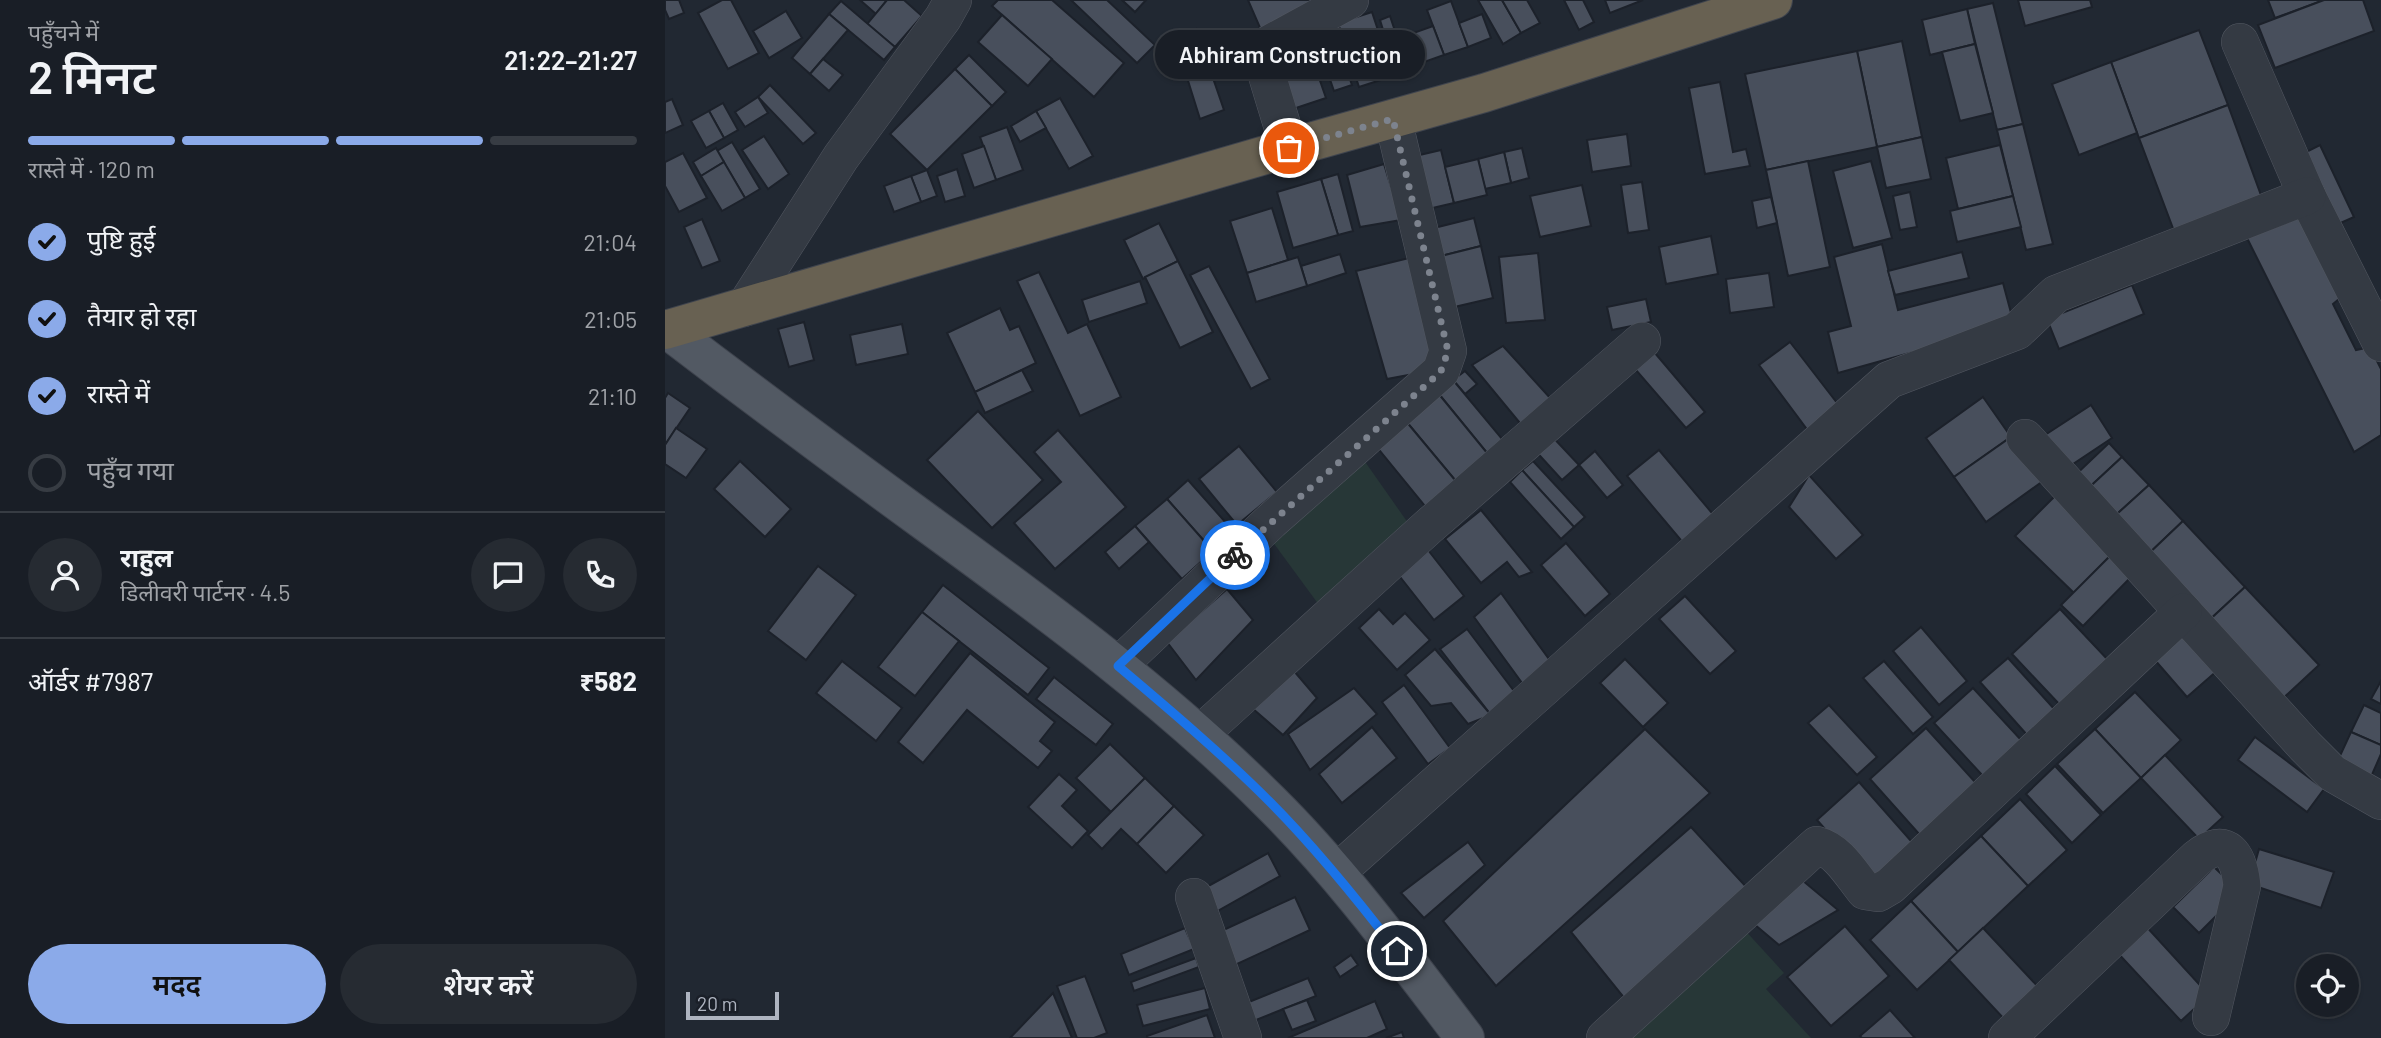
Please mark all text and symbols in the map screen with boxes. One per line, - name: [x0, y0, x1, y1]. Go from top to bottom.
- text: पहुँचने में: [28, 18, 99, 46]
- callout: Abhiram Construction: [1154, 29, 1424, 78]
- text: Abhiram Construction: [1179, 40, 1401, 68]
- text: 21:22–21:27: [504, 44, 637, 75]
- text: 2 मिनट: [28, 48, 156, 103]
- pin: [1259, 118, 1319, 178]
- icon: bag: [1270, 129, 1308, 167]
- text: रास्ते में · 120 m: [28, 155, 155, 183]
- icon: check: [28, 223, 66, 261]
- text: पुष्टि हुई: [87, 223, 155, 254]
- text: 21:04: [583, 228, 637, 256]
- icon: check: [28, 300, 66, 338]
- text: तैयार हो रहा: [87, 300, 196, 331]
- text: 21:05: [584, 305, 637, 333]
- icon: check: [28, 377, 66, 415]
- text: रास्ते में: [87, 377, 150, 408]
- text: 21:10: [588, 382, 637, 410]
- text: पहुँच गया: [87, 454, 174, 485]
- courier: [1200, 520, 1270, 590]
- icon: bike: [1216, 536, 1254, 574]
- button: person: [28, 538, 102, 612]
- button: chat: [471, 538, 545, 612]
- button: phone: [563, 538, 637, 612]
- text: राहुल: [120, 541, 173, 572]
- text: डिलीवरी पार्टनर · 4.5: [120, 578, 290, 606]
- text: ऑर्डर #7987: [28, 665, 153, 696]
- text: ₹582: [579, 665, 637, 696]
- pin: [1367, 921, 1427, 981]
- icon: home: [1378, 932, 1416, 970]
- button: मदद: [28, 944, 326, 1024]
- button: शेयर करें: [340, 944, 637, 1024]
- map controls: [2296, 954, 2359, 1017]
- button: locate: [2296, 954, 2359, 1017]
- scale bar: [686, 989, 779, 1021]
- text: 20 m: [697, 992, 737, 1015]

